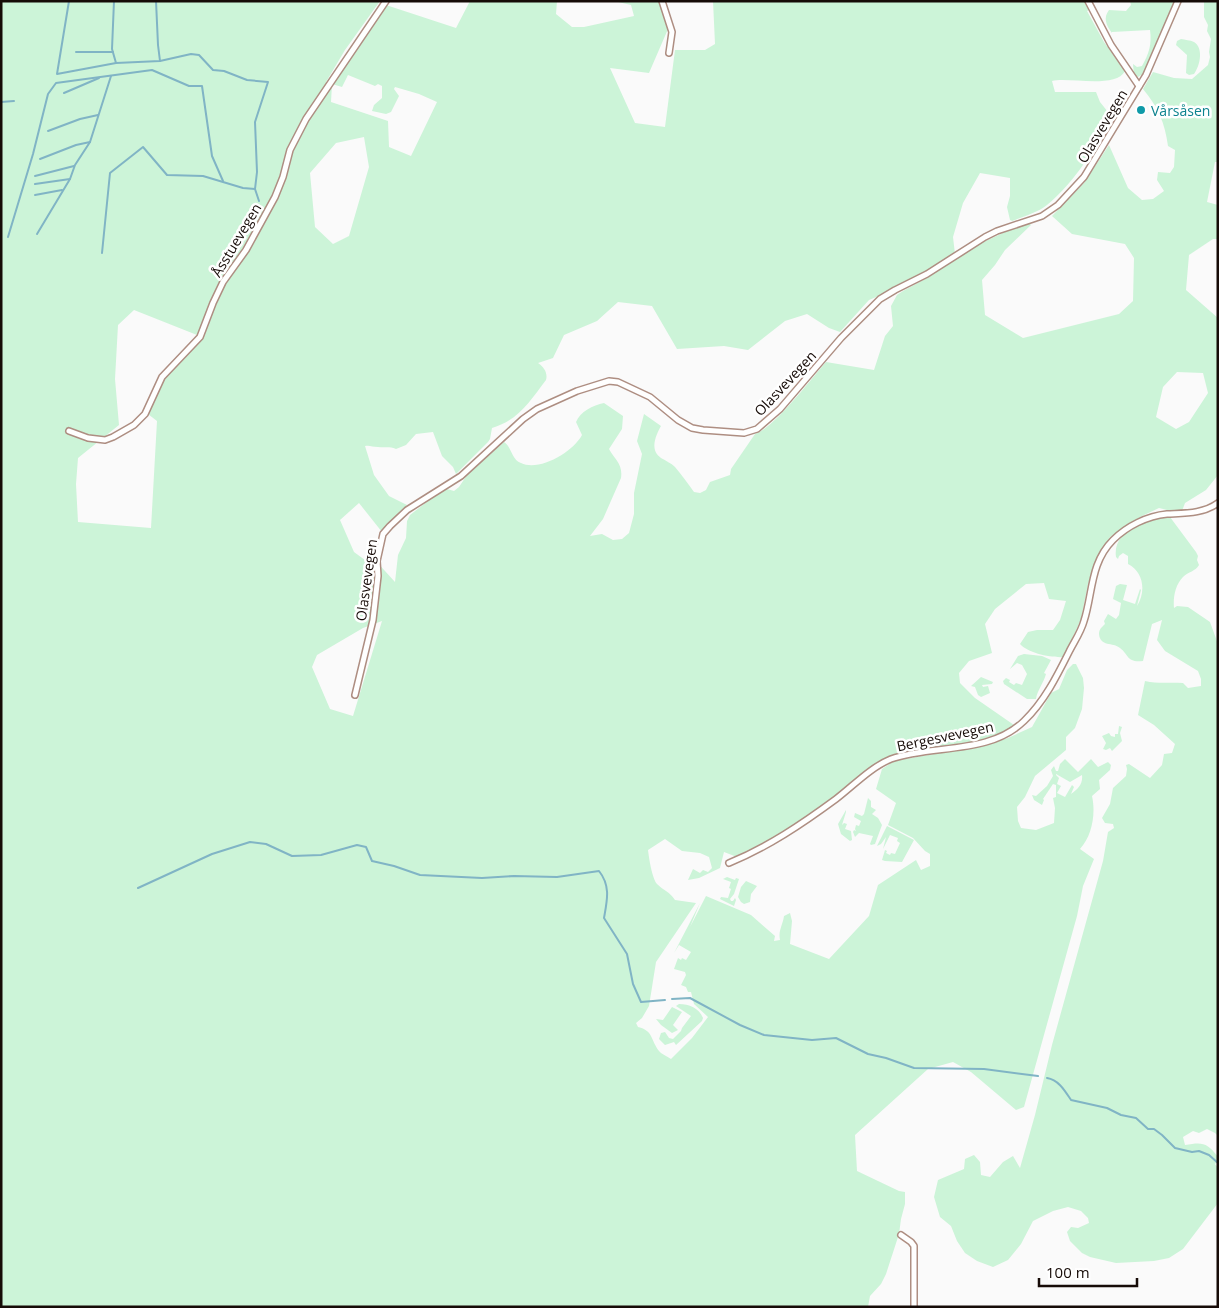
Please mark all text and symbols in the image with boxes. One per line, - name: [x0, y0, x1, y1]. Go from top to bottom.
- street label: Olasvevegen: [1073, 86, 1131, 166]
- place label: Vårsåsen: [1151, 101, 1210, 120]
- marker: Vårsåsen: [1135, 104, 1147, 116]
- street label: Åsstuevegen: [207, 200, 265, 280]
- street label: Olasvevegen: [750, 346, 820, 420]
- street label: Olasvevegen: [351, 538, 381, 622]
- street label: Bergesvevegen: [895, 716, 995, 756]
- scale bar: [1039, 1256, 1136, 1288]
- text: 100 m: [1046, 1262, 1090, 1282]

